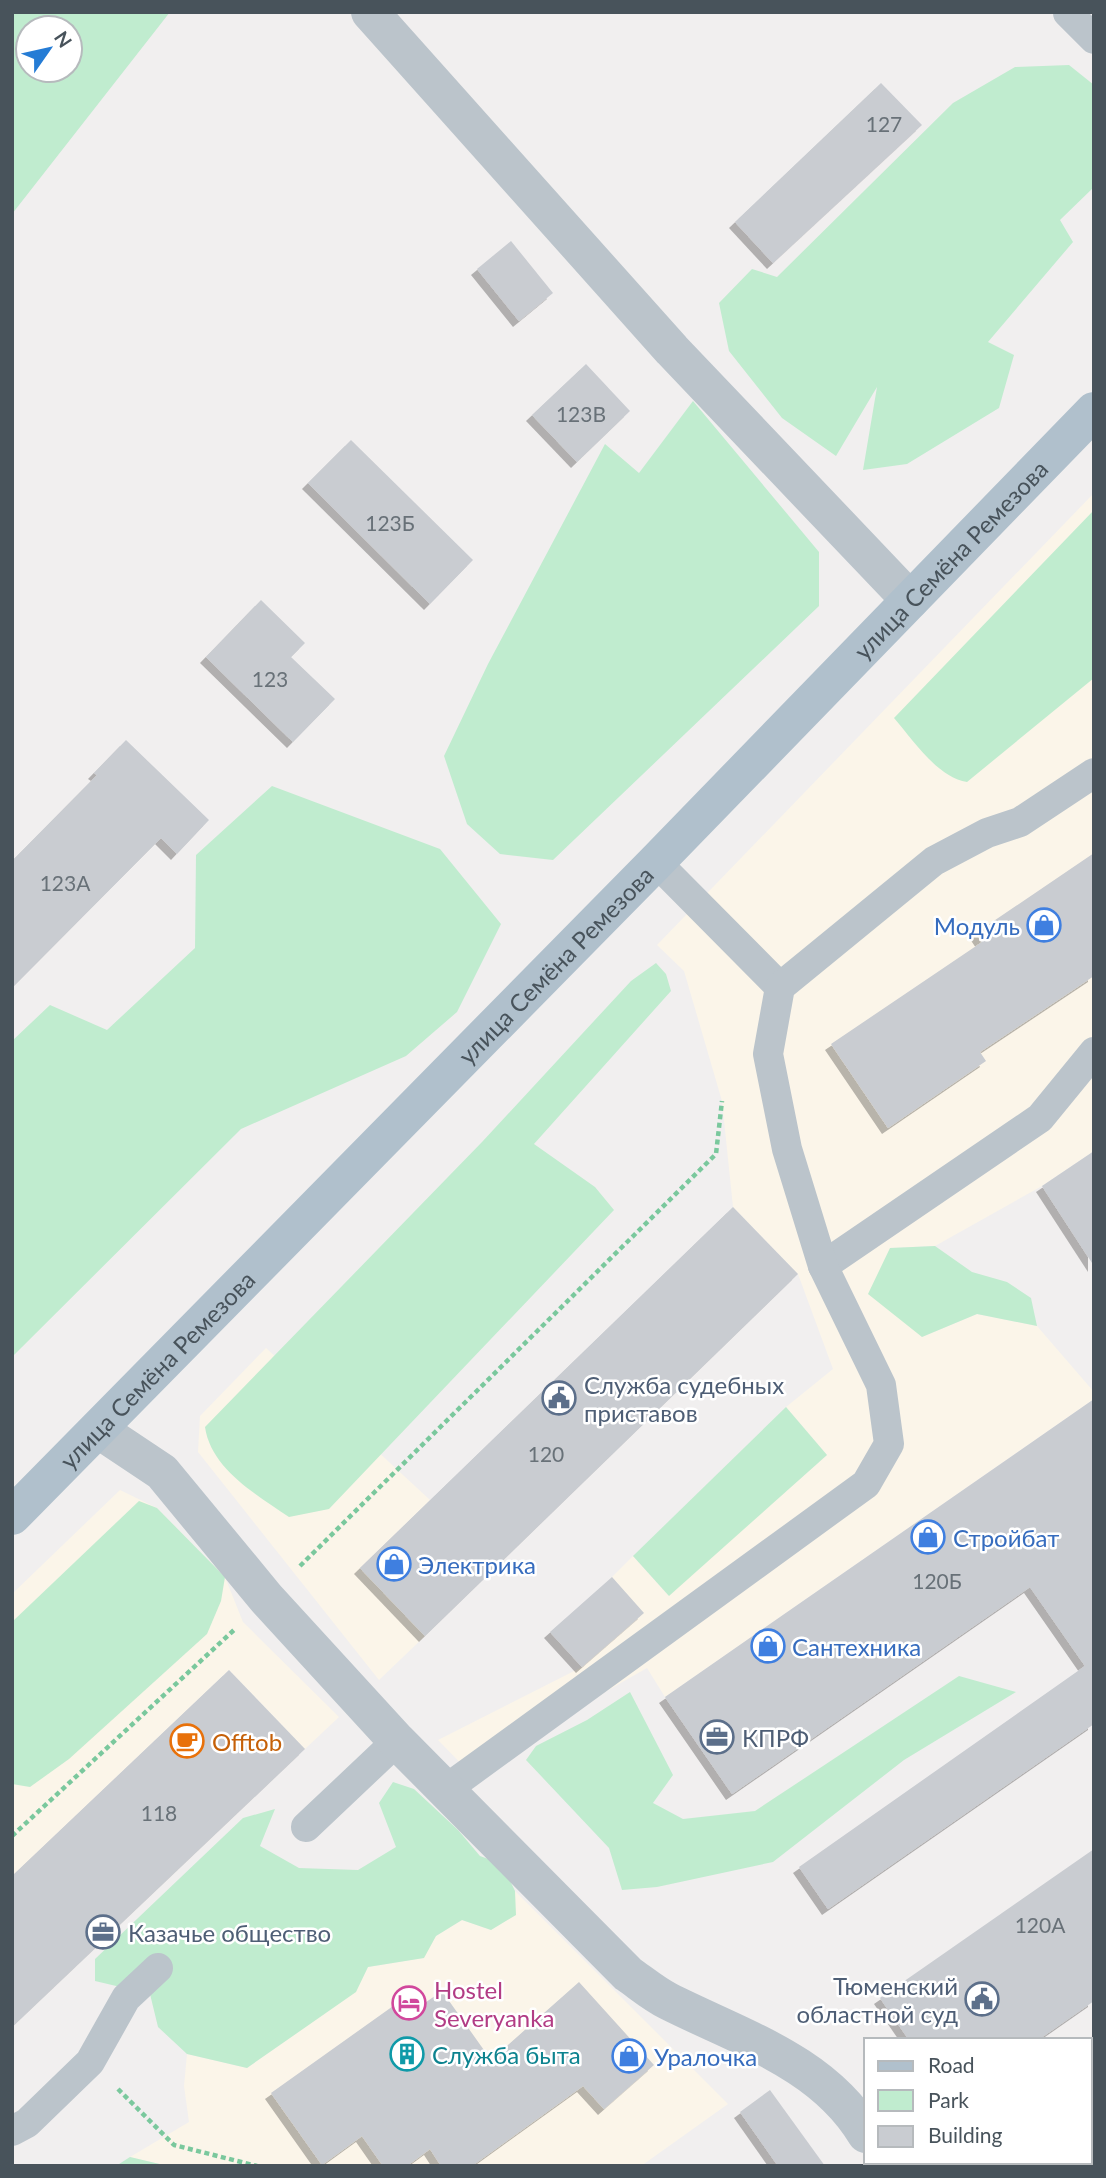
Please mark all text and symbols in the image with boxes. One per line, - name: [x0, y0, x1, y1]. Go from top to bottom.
- north arrow: [14, 14, 84, 84]
- text: N: [50, 27, 77, 52]
- house number: 127: [866, 111, 902, 136]
- house number: 123В: [556, 401, 606, 426]
- street label: улица Семёна Ремезова: [847, 454, 1053, 665]
- house number: 123Б: [365, 510, 415, 535]
- house number: 123: [252, 666, 288, 691]
- street label: улица Семёна Ремезова: [451, 860, 659, 1069]
- house number: 123А: [40, 870, 91, 895]
- shop icon: Модуль: [1025, 906, 1063, 944]
- place label: Модуль: [934, 911, 1020, 940]
- street label: улица Семёна Ремезова: [53, 1264, 260, 1474]
- place label: Служба судебных приставов: [584, 1370, 784, 1427]
- public building icon: Служба судебных приставов: [540, 1379, 578, 1417]
- house number: 120: [528, 1441, 564, 1466]
- shop icon: Стройбат: [909, 1518, 947, 1556]
- place label: Стройбат: [953, 1523, 1059, 1552]
- shop icon: Электрика: [375, 1545, 413, 1583]
- place label: Электрика: [418, 1550, 536, 1579]
- house number: 120Б: [912, 1568, 962, 1593]
- shop icon: Сантехника: [749, 1627, 787, 1665]
- place label: Сантехника: [792, 1632, 921, 1661]
- office icon: КПРФ: [698, 1718, 736, 1756]
- cafe icon: Offtob: [168, 1722, 206, 1760]
- place label: КПРФ: [742, 1723, 809, 1752]
- place label: Offtob: [212, 1727, 282, 1756]
- house number: 118: [141, 1800, 177, 1825]
- house number: 120А: [1015, 1912, 1066, 1937]
- office icon: Казачье общество: [84, 1913, 122, 1951]
- place label: Казачье общество: [128, 1918, 331, 1947]
- place label: Тюменский областной суд: [797, 1971, 958, 2028]
- place label: Hostel Severyanka: [434, 1975, 554, 2032]
- public building icon: Тюменский областной суд: [963, 1980, 1001, 2018]
- hotel icon: Hostel Severyanka: [390, 1984, 428, 2022]
- building icon: Служба быта: [388, 2035, 426, 2073]
- shop icon: Уралочка: [610, 2037, 648, 2075]
- legend: [864, 2038, 1092, 2164]
- place label: Служба быта: [432, 2040, 581, 2069]
- place label: Уралочка: [654, 2042, 757, 2071]
- text: Road: [928, 2052, 975, 2077]
- text: Park: [928, 2087, 969, 2112]
- text: Building: [928, 2122, 1003, 2147]

